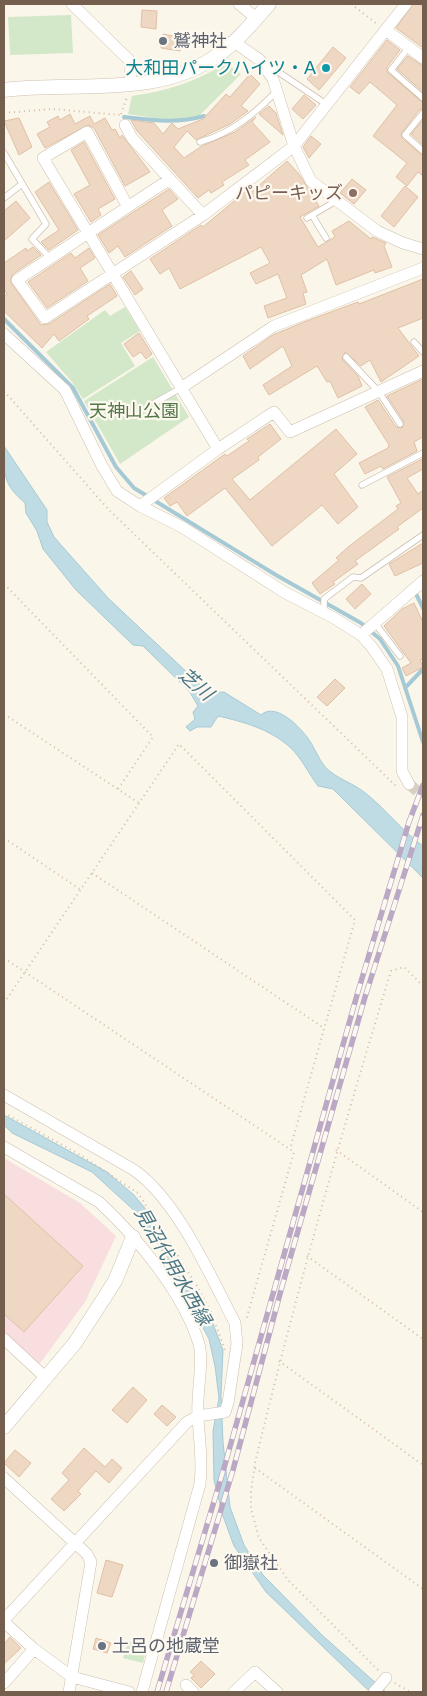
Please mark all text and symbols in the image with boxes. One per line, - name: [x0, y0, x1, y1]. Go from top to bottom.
- place label: 鷲神社: [173, 31, 227, 51]
- marker: 鷲神社: [157, 35, 169, 47]
- place label: 大和田パークハイツ・A: [125, 58, 316, 78]
- marker: 大和田パークハイツ・A: [320, 62, 332, 74]
- place label: パピーキッズ: [235, 183, 343, 203]
- marker: パピーキッズ: [347, 187, 359, 199]
- park label: 天神山公園: [89, 401, 179, 421]
- water label: 芝川: [175, 664, 219, 706]
- water label: 見沼代用水西縁: [131, 1203, 216, 1331]
- place label: 御嶽社: [224, 1553, 278, 1573]
- marker: 御嶽社: [208, 1557, 220, 1569]
- place label: 土呂の地蔵堂: [112, 1636, 220, 1656]
- marker: 土呂の地蔵堂: [96, 1640, 108, 1652]

